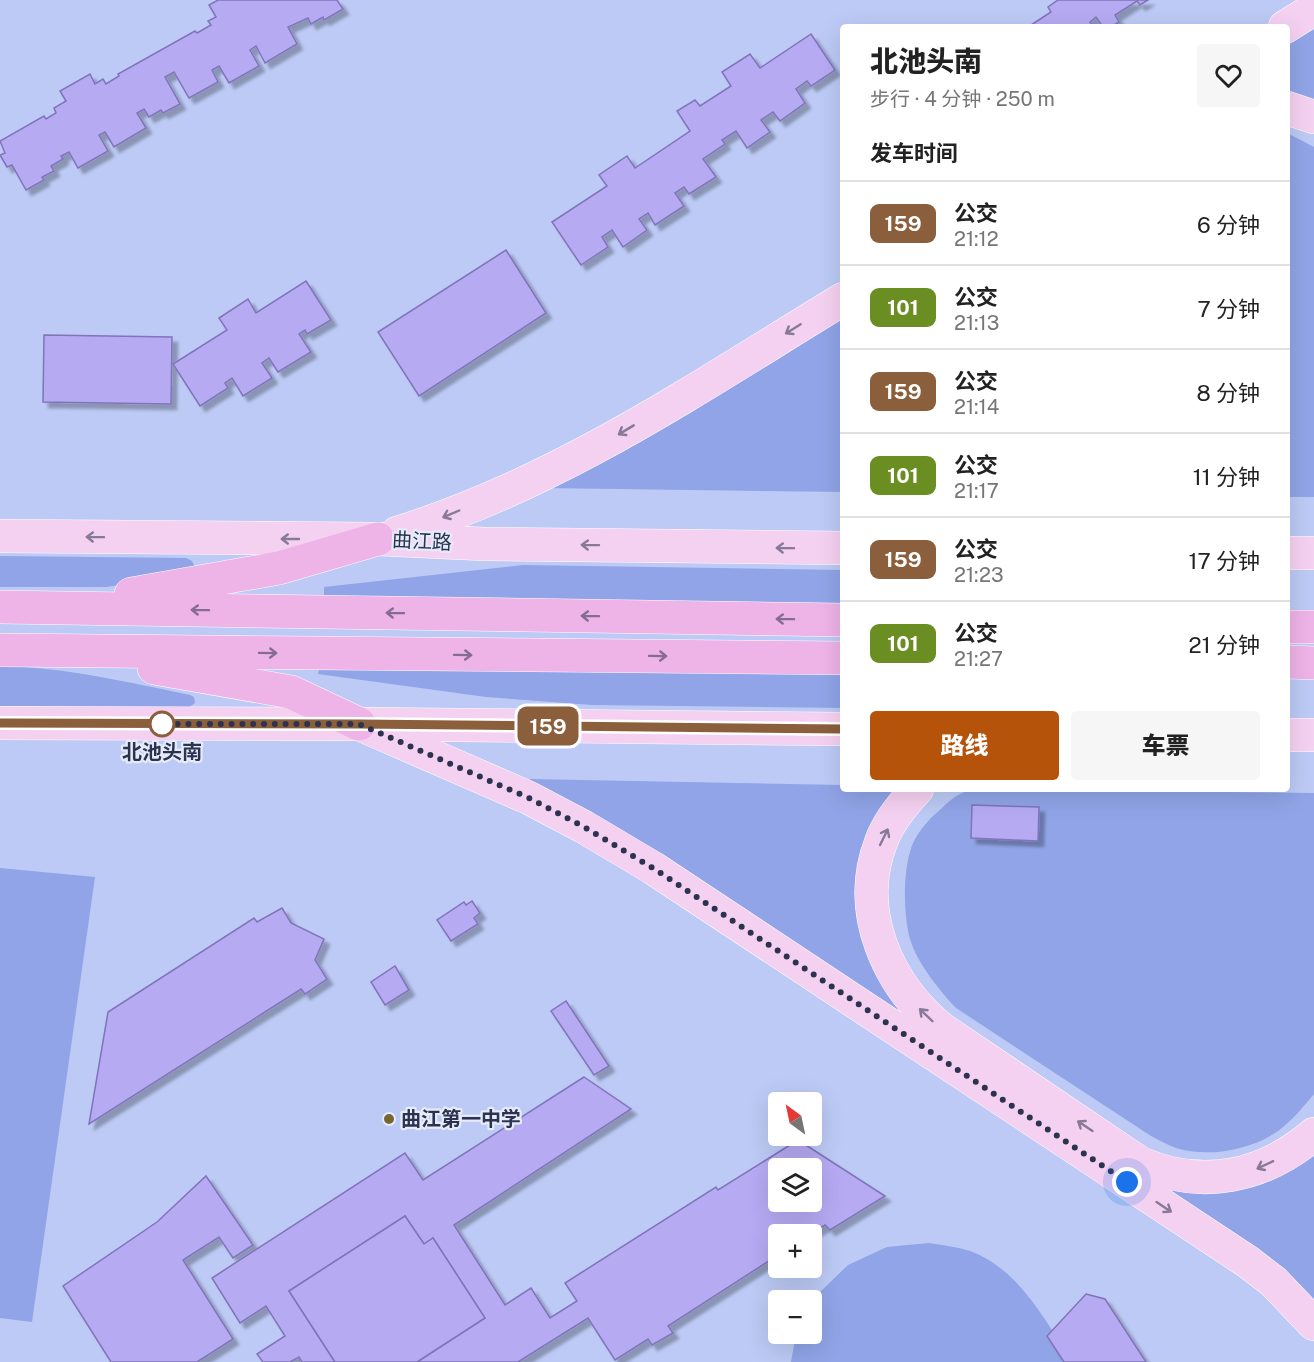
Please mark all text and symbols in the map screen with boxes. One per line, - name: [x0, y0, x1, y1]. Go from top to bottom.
- text: 北池头南: [870, 44, 982, 77]
- button: heart: [1197, 44, 1260, 107]
- text: 步行 · 4 分钟 · 250 m: [870, 87, 1055, 111]
- text: 发车时间: [870, 140, 958, 166]
- text: 公交: [954, 200, 998, 226]
- text: 159: [884, 211, 922, 236]
- text: 6 分钟: [1197, 212, 1260, 238]
- text: 21:12: [954, 227, 999, 251]
- text: 公交: [954, 284, 998, 310]
- text: 101: [887, 295, 919, 320]
- text: 7 分钟: [1197, 296, 1260, 322]
- text: 21:13: [954, 311, 999, 335]
- one-way arrow: [785, 324, 802, 336]
- text: 公交: [954, 368, 998, 394]
- text: 159: [884, 379, 922, 404]
- text: 8 分钟: [1196, 380, 1260, 406]
- text: 21:14: [954, 395, 999, 419]
- one-way arrow: [618, 424, 635, 436]
- text: 公交: [954, 452, 998, 478]
- text: 101: [887, 463, 919, 488]
- text: 11 分钟: [1193, 464, 1260, 490]
- text: 21:17: [954, 479, 999, 503]
- one-way arrow: [442, 509, 460, 520]
- street label: 曲江路: [391, 527, 453, 555]
- one-way arrow: [85, 531, 105, 543]
- one-way arrow: [280, 533, 300, 544]
- text: 公交: [954, 536, 998, 562]
- one-way arrow: [580, 539, 600, 551]
- one-way arrow: [775, 542, 795, 554]
- text: 159: [884, 547, 922, 572]
- text: 17 分钟: [1188, 548, 1260, 574]
- text: 21:23: [954, 563, 1004, 587]
- one-way arrow: [190, 604, 210, 616]
- one-way arrow: [385, 607, 405, 619]
- one-way arrow: [580, 610, 600, 622]
- one-way arrow: [775, 613, 795, 625]
- text: 公交: [954, 620, 998, 646]
- text: 101: [887, 631, 919, 656]
- text: 21 分钟: [1189, 632, 1260, 658]
- one-way arrow: [258, 647, 278, 659]
- text: 21:27: [954, 647, 1003, 671]
- one-way arrow: [453, 649, 473, 661]
- one-way arrow: [648, 651, 668, 662]
- line badge: 159: [514, 706, 582, 746]
- marker: 北池头南: [149, 711, 175, 737]
- button: 路线: [870, 711, 1059, 780]
- button: 车票: [1071, 711, 1260, 780]
- text: 159: [529, 714, 567, 739]
- place label: 北池头南: [122, 740, 202, 764]
- one-way arrow: [879, 828, 890, 846]
- one-way arrow: [918, 1007, 933, 1022]
- north arrow: [768, 1092, 822, 1146]
- map controls: [768, 1092, 822, 1344]
- place label: 曲江第一中学: [401, 1107, 521, 1131]
- marker: 曲江第一中学: [382, 1112, 396, 1126]
- one-way arrow: [1078, 1120, 1094, 1132]
- button: layers: [768, 1158, 822, 1212]
- one-way arrow: [1256, 1160, 1275, 1171]
- your location: [1112, 1167, 1142, 1197]
- one-way arrow: [1155, 1200, 1172, 1213]
- button: +: [768, 1224, 822, 1278]
- button: −: [768, 1290, 822, 1344]

